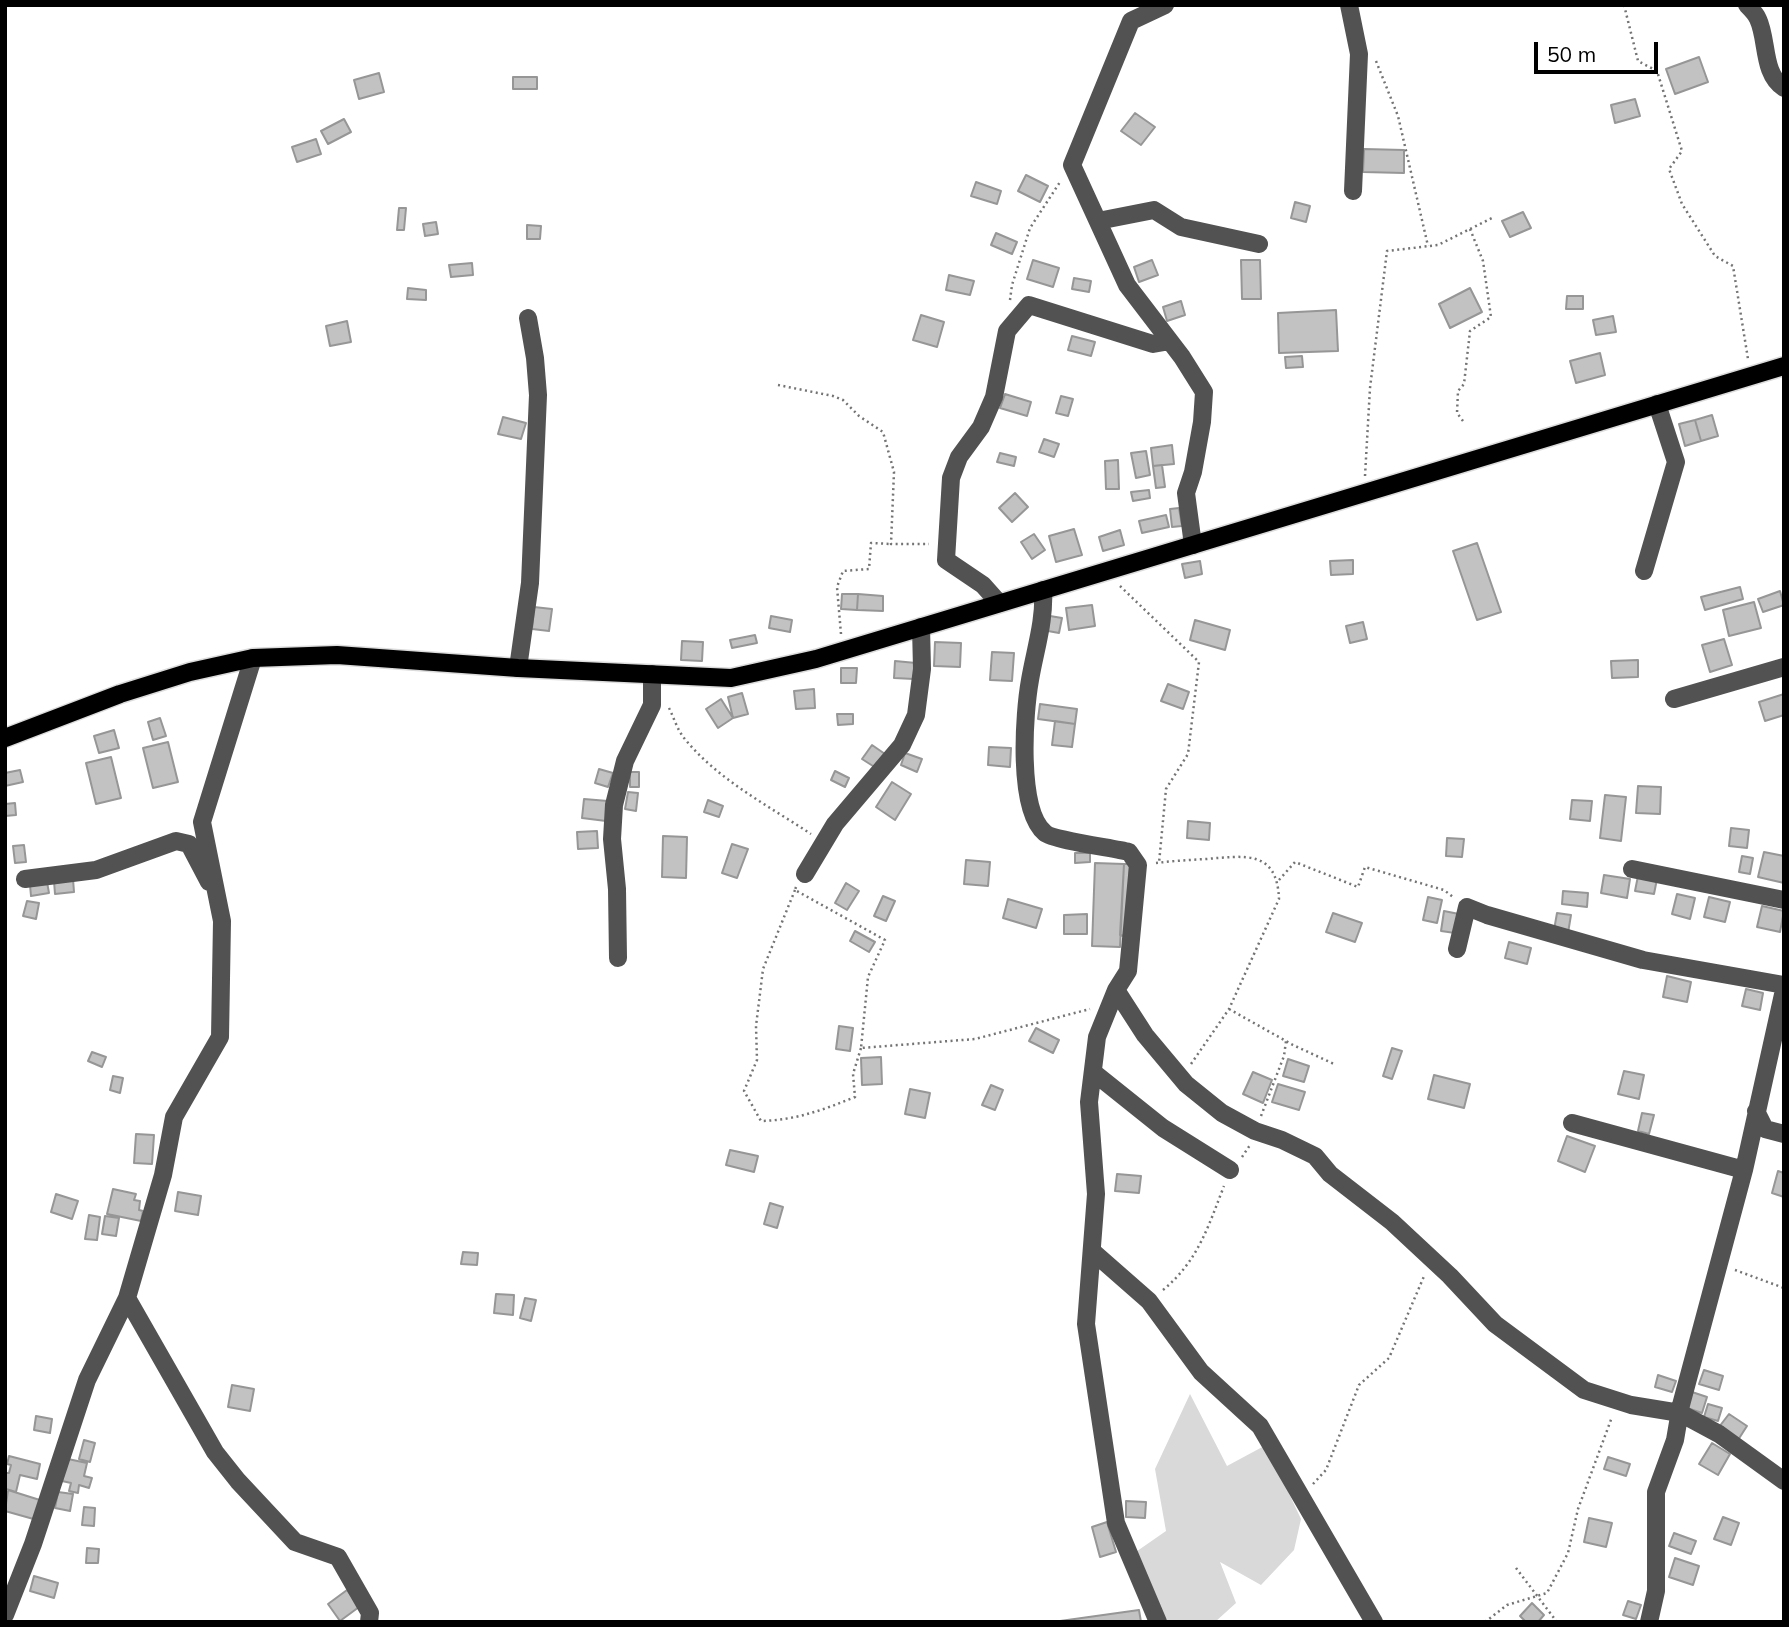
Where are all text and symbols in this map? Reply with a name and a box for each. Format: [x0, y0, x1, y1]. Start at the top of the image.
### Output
scale bar [1537, 28, 1661, 72]
text: 50 m [1547, 41, 1596, 67]

